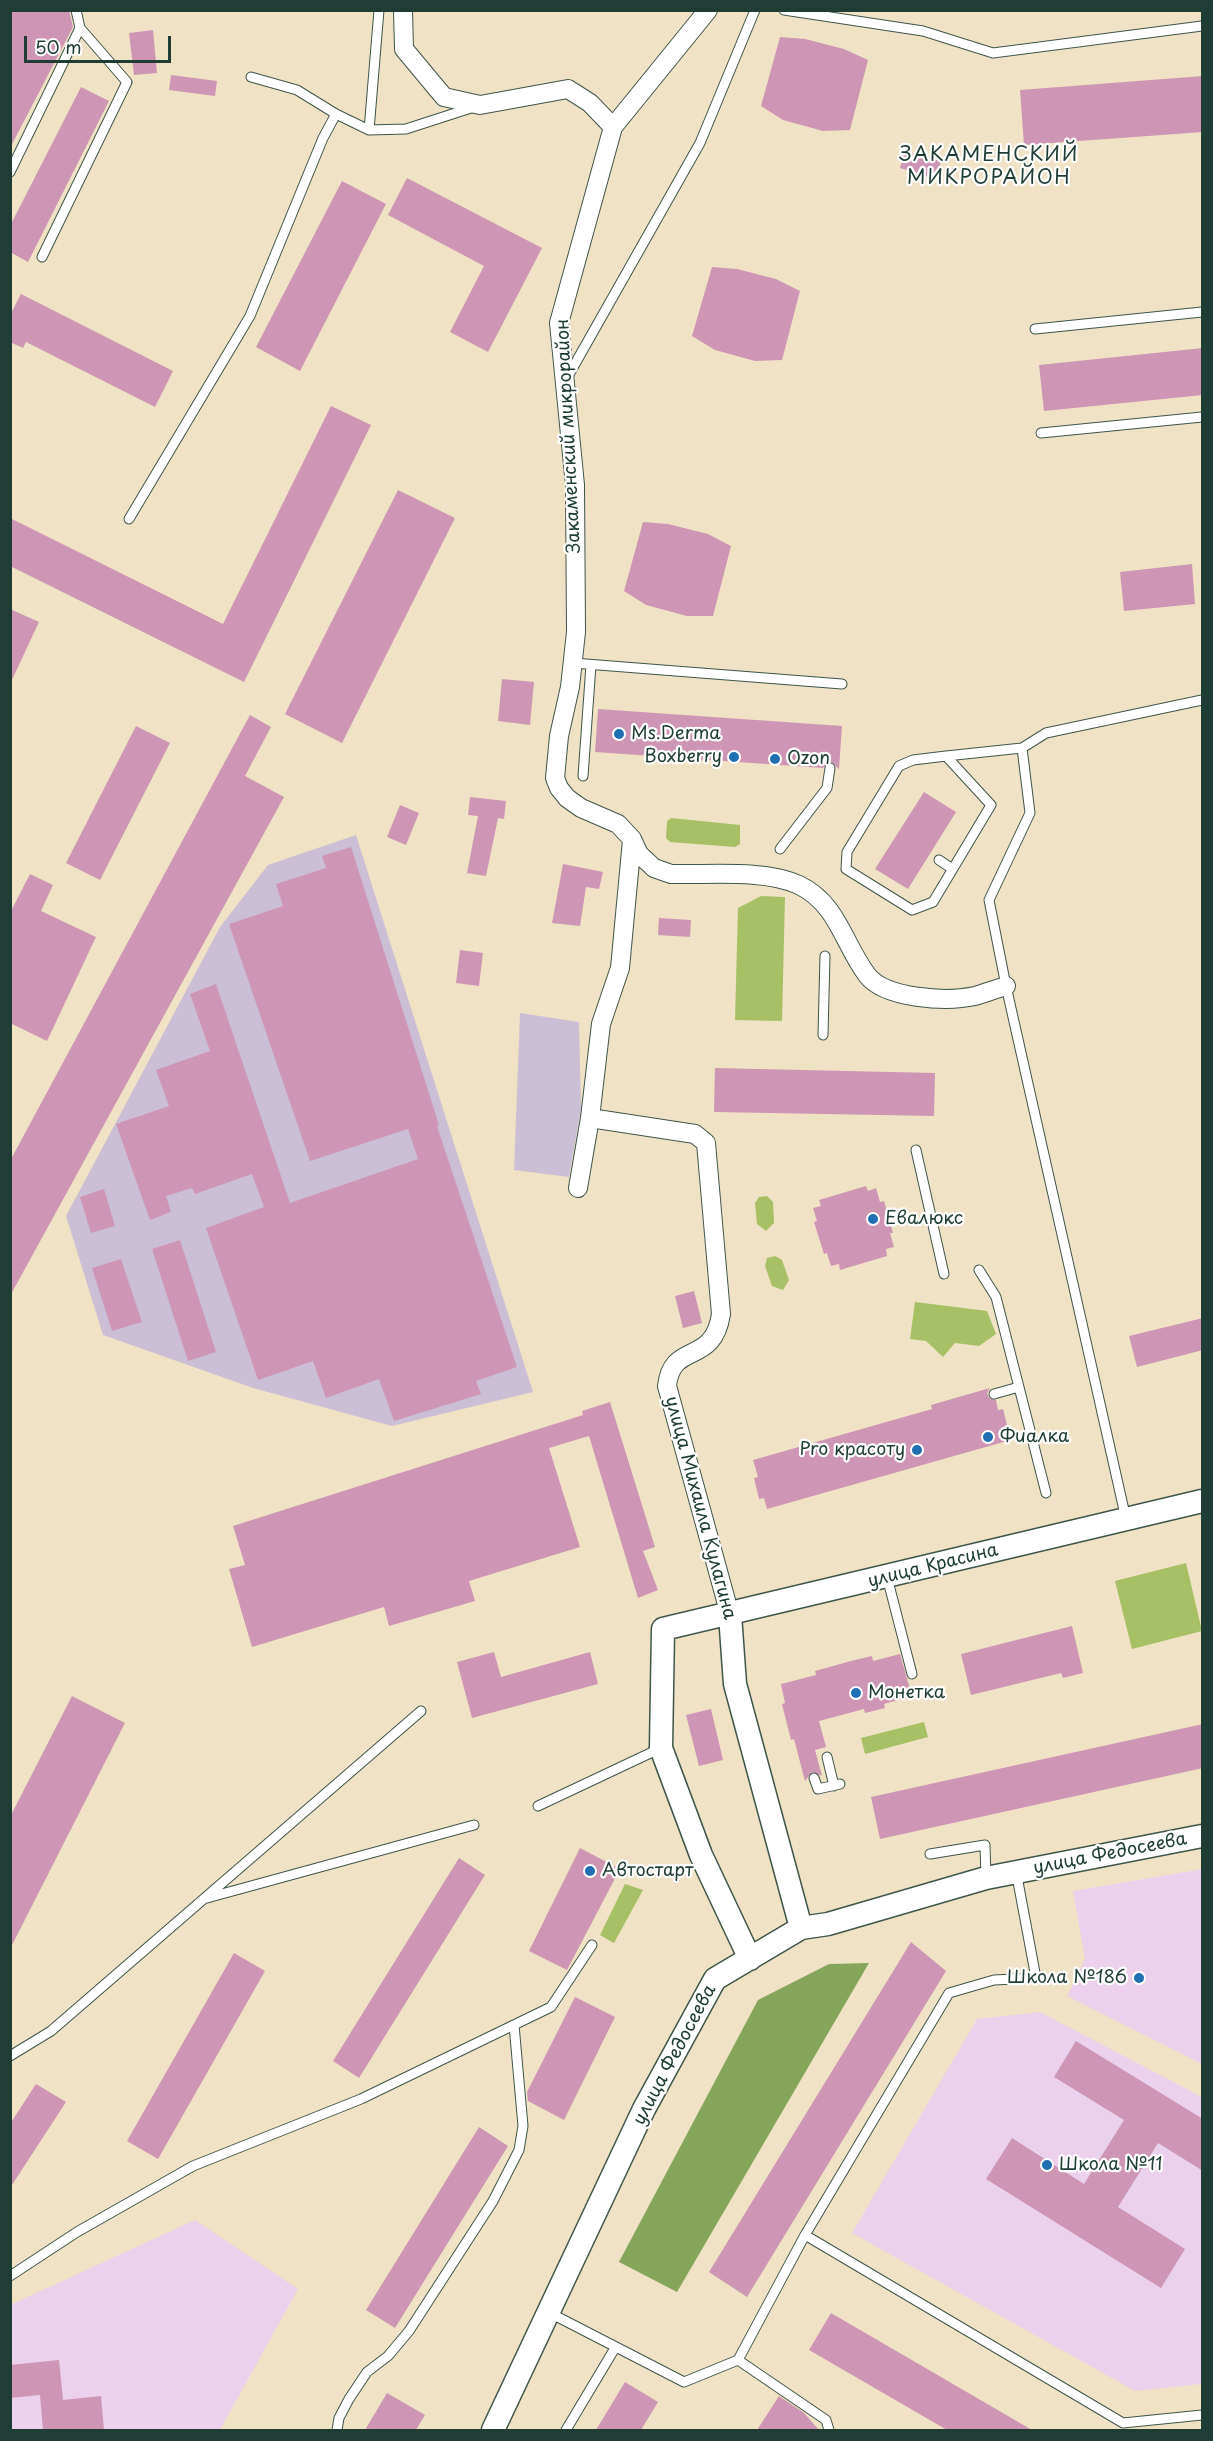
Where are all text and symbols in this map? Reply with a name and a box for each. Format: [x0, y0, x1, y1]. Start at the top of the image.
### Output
scale bar [27, 24, 174, 62]
text: 50 m [35, 33, 82, 60]
district label: ЗАКАМЕНСКИЙ МИКРОРАЙОН [900, 143, 1078, 190]
street label: Закаменский микрорайон [552, 318, 586, 554]
place label: Ms.Derma [631, 723, 721, 745]
marker: Ms.Derma [612, 727, 626, 741]
place label: Boxberry [644, 746, 722, 768]
place label: Ozon [787, 748, 830, 770]
marker: Boxberry [727, 750, 741, 764]
marker: Ozon [768, 752, 782, 766]
place label: Евалюкс [885, 1208, 963, 1230]
marker: Евалюкс [866, 1212, 880, 1226]
street label: улица Михаила Кулагина [660, 1394, 740, 1622]
place label: Фиалка [1000, 1426, 1069, 1448]
marker: Фиалка [981, 1430, 995, 1444]
place label: Pro красоту [800, 1439, 905, 1461]
marker: Pro красоту [910, 1443, 924, 1457]
street label: улица Красина [866, 1539, 1000, 1593]
place label: Монетка [868, 1682, 945, 1704]
marker: Монетка [849, 1686, 863, 1700]
street label: улица Федосеева [1031, 1829, 1189, 1879]
place label: Автостарт [602, 1860, 694, 1882]
marker: Автостарт [583, 1864, 597, 1878]
place label: Школа №186 [1007, 1967, 1127, 1989]
marker: Школа №186 [1132, 1971, 1146, 1985]
street label: улица Федосеева [629, 1981, 721, 2129]
place label: Школа №11 [1059, 2154, 1163, 2176]
marker: Школа №11 [1040, 2158, 1054, 2172]

